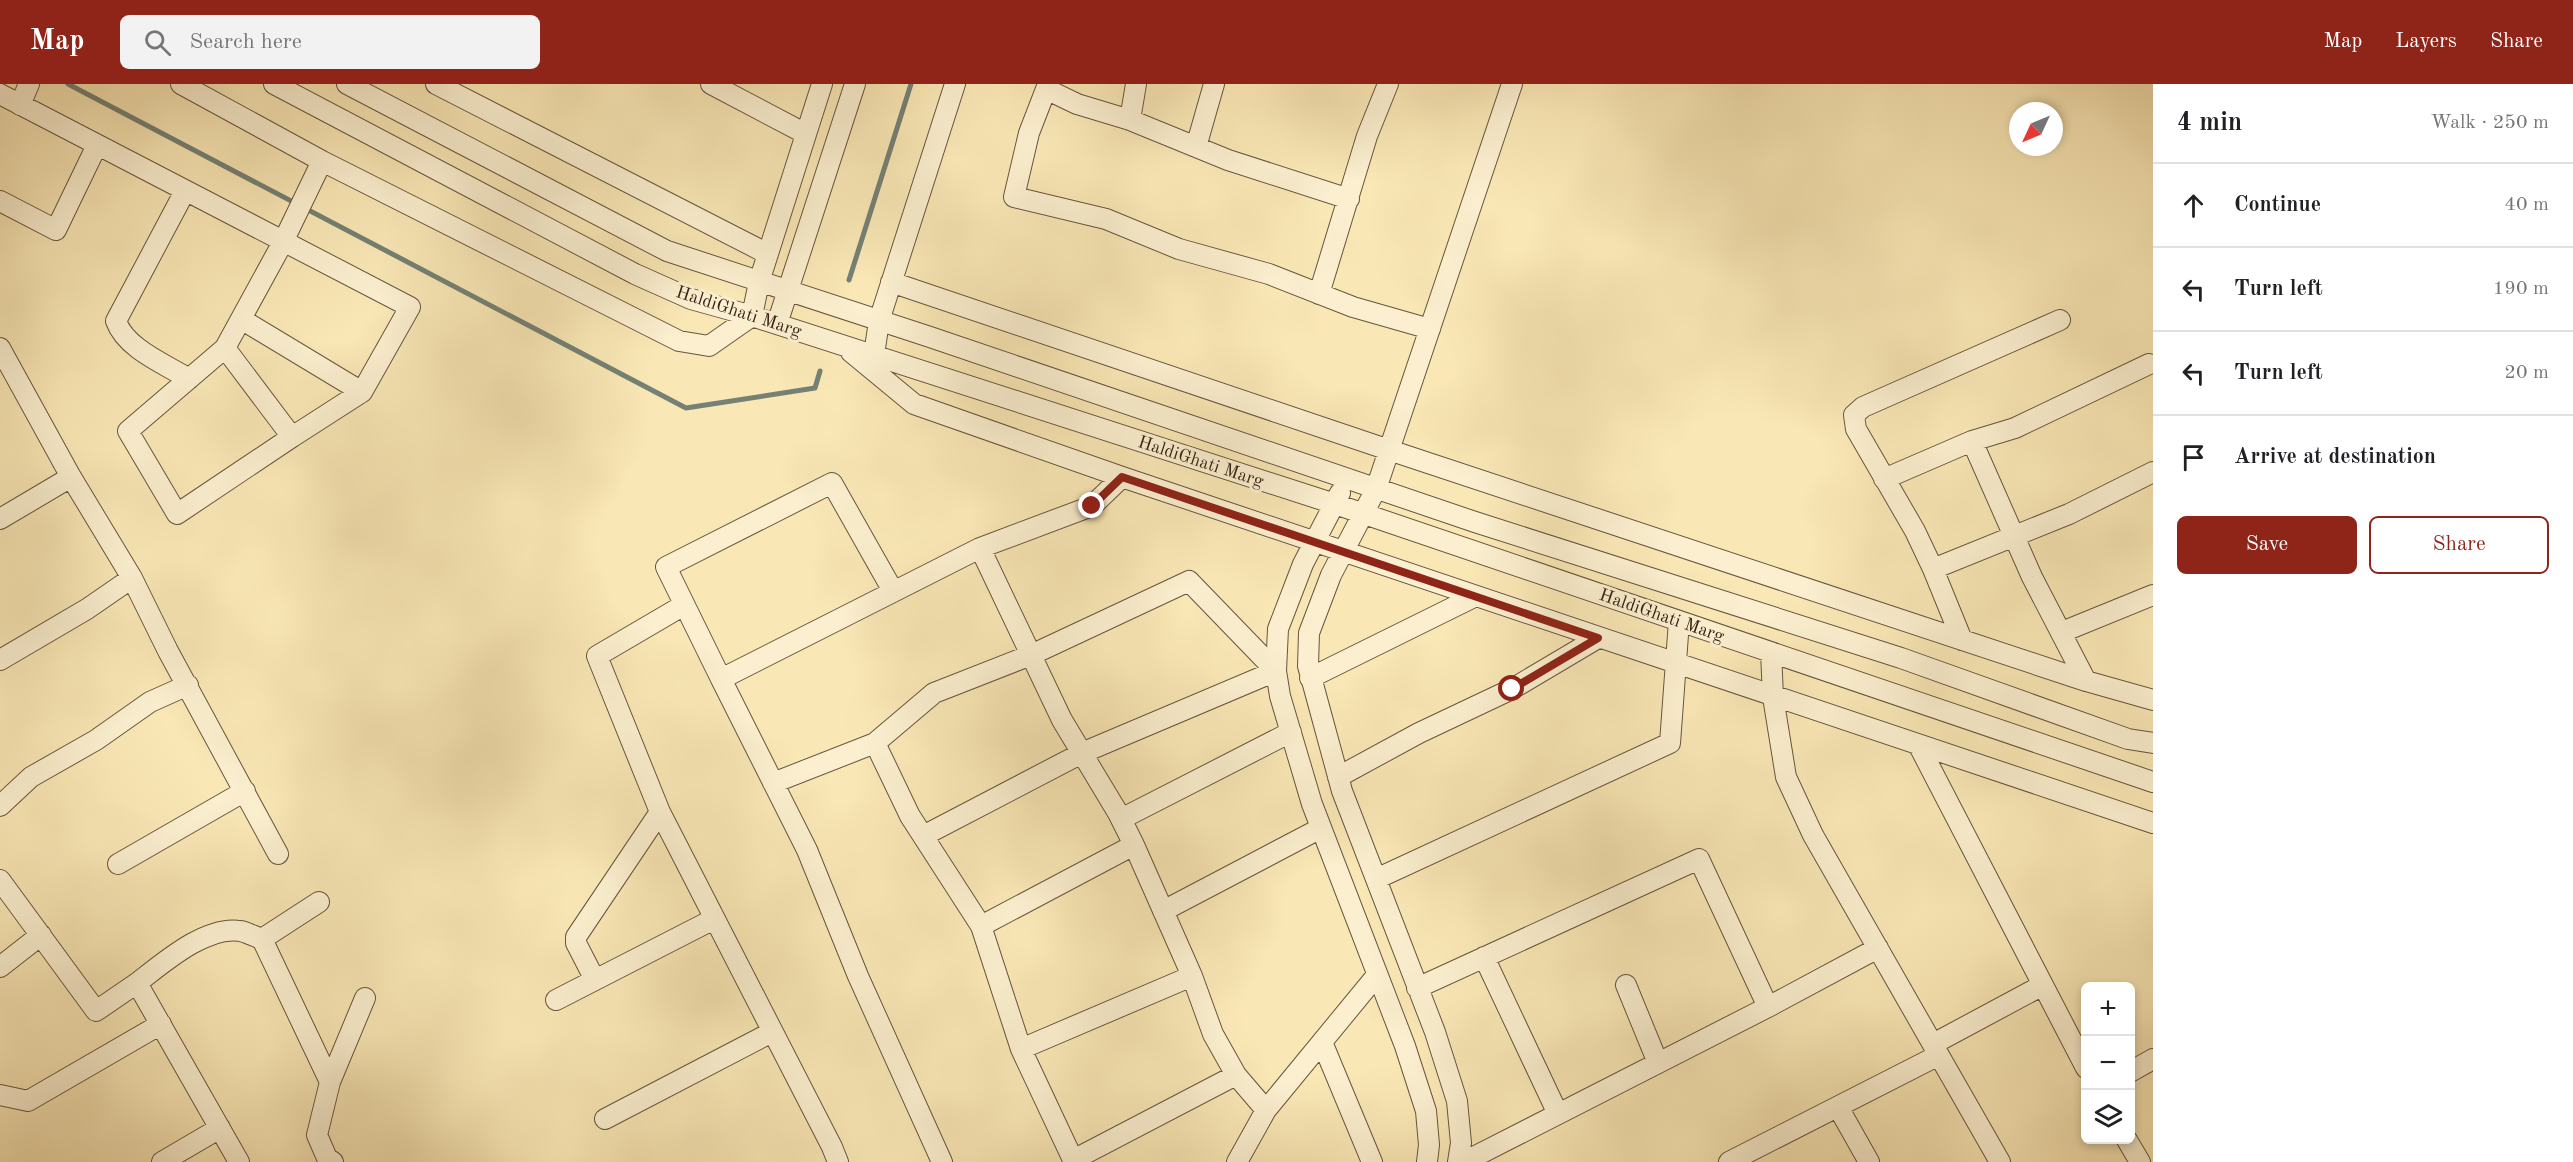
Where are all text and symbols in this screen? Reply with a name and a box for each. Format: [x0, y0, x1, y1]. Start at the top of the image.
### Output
search box [120, 15, 540, 69]
icon: search [141, 26, 174, 59]
text: Map [30, 28, 84, 56]
text: Search here [189, 31, 302, 53]
text: Map [2323, 31, 2362, 52]
text: Layers [2395, 31, 2457, 52]
text: Share [2490, 31, 2543, 52]
north arrow [2009, 102, 2063, 156]
text: 4 min [2177, 110, 2242, 136]
text: Walk · 250 m [2430, 113, 2549, 133]
icon: ahead [2177, 189, 2210, 222]
text: Continue [2234, 194, 2321, 216]
text: 40 m [2504, 195, 2549, 215]
icon: left [2177, 273, 2210, 306]
text: Turn left [2234, 278, 2323, 300]
text: 190 m [2493, 279, 2549, 299]
street label: HaldiGhati Marg [674, 283, 804, 341]
icon: left [2177, 357, 2210, 390]
text: Turn left [2234, 362, 2323, 384]
text: 20 m [2504, 363, 2549, 383]
street label: HaldiGhati Marg [1136, 433, 1266, 491]
icon: arrive [2177, 441, 2210, 474]
text: Arrive at destination [2234, 446, 2436, 468]
route end [1078, 492, 1104, 518]
button: Save [2177, 516, 2357, 574]
button: Share [2369, 516, 2549, 574]
street label: HaldiGhati Marg [1597, 586, 1727, 646]
route start [1498, 675, 1524, 701]
map controls [2081, 982, 2135, 1144]
button: + [2081, 982, 2135, 1036]
button: − [2081, 1036, 2135, 1090]
button: layers [2081, 1090, 2135, 1144]

